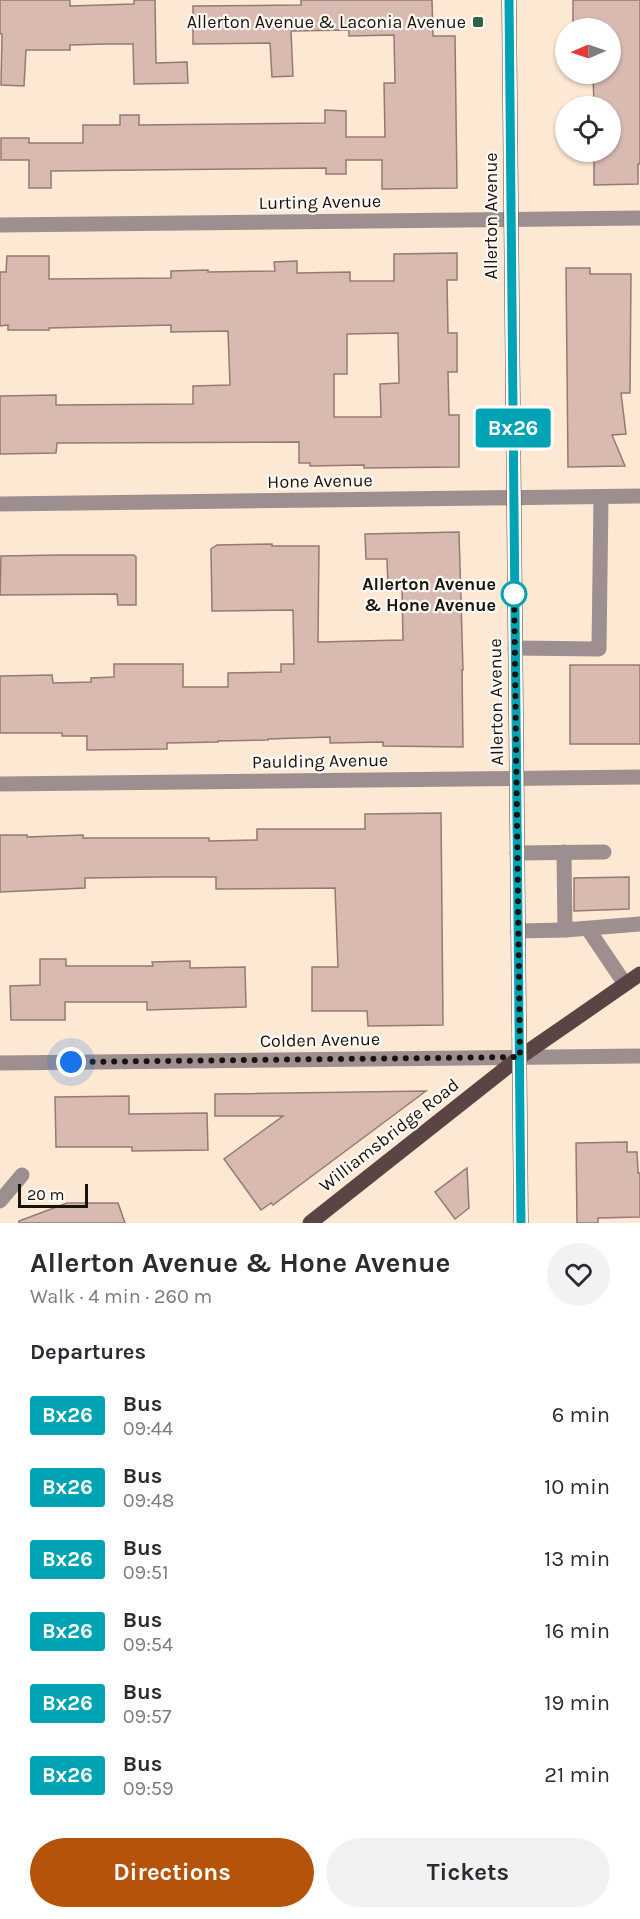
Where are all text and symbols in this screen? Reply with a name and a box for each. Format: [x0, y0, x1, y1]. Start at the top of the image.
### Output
place label: Allerton Avenue & Laconia Avenue [187, 11, 466, 33]
marker: Allerton Avenue & Laconia Avenue [471, 15, 485, 29]
north arrow [555, 18, 621, 84]
map controls [555, 18, 621, 162]
button: locate [555, 96, 621, 162]
street label: Allerton Avenue [480, 152, 502, 280]
street label: Lurting Avenue [259, 190, 381, 214]
line badge: Bx26 [471, 408, 555, 448]
text: Bx26 [488, 416, 538, 440]
street label: Hone Avenue [267, 469, 373, 493]
place label: Allerton Avenue & Hone Avenue [362, 573, 496, 616]
marker: Allerton Avenue & Hone Avenue [501, 581, 527, 607]
street label: Allerton Avenue [484, 638, 508, 766]
street label: Paulding Avenue [252, 749, 388, 773]
street label: Colden Avenue [260, 1028, 380, 1052]
your location [56, 1047, 86, 1077]
street label: Williamsbridge Road [315, 1074, 463, 1196]
scale bar [18, 1181, 88, 1208]
text: 20 m [27, 1185, 65, 1204]
button: heart [547, 1243, 610, 1306]
text: Allerton Avenue & Hone Avenue [30, 1246, 450, 1279]
text: Walk · 4 min · 260 m [30, 1285, 212, 1308]
text: Departures [30, 1339, 146, 1365]
text: Bus [123, 1391, 162, 1417]
text: 6 min [552, 1402, 610, 1428]
text: Bx26 [42, 1403, 93, 1427]
text: 09:44 [123, 1417, 173, 1440]
text: Bus [123, 1463, 162, 1489]
text: 10 min [544, 1474, 610, 1500]
text: Bx26 [42, 1475, 93, 1499]
text: 09:48 [123, 1489, 174, 1512]
text: Bus [123, 1535, 162, 1561]
text: 13 min [544, 1546, 610, 1572]
text: Bx26 [42, 1547, 93, 1571]
text: 09:51 [123, 1561, 169, 1584]
text: Bus [123, 1607, 162, 1633]
text: 16 min [544, 1618, 610, 1644]
text: Bx26 [42, 1619, 93, 1643]
text: 09:54 [123, 1633, 173, 1656]
text: Bus [123, 1679, 162, 1705]
text: 19 min [544, 1690, 610, 1716]
text: Bx26 [42, 1691, 93, 1715]
text: 09:57 [123, 1705, 171, 1728]
text: Bus [123, 1751, 162, 1777]
text: 21 min [544, 1762, 610, 1788]
text: Bx26 [42, 1763, 93, 1787]
text: 09:59 [123, 1777, 174, 1800]
button: Directions [30, 1838, 314, 1907]
button: Tickets [326, 1838, 610, 1907]

